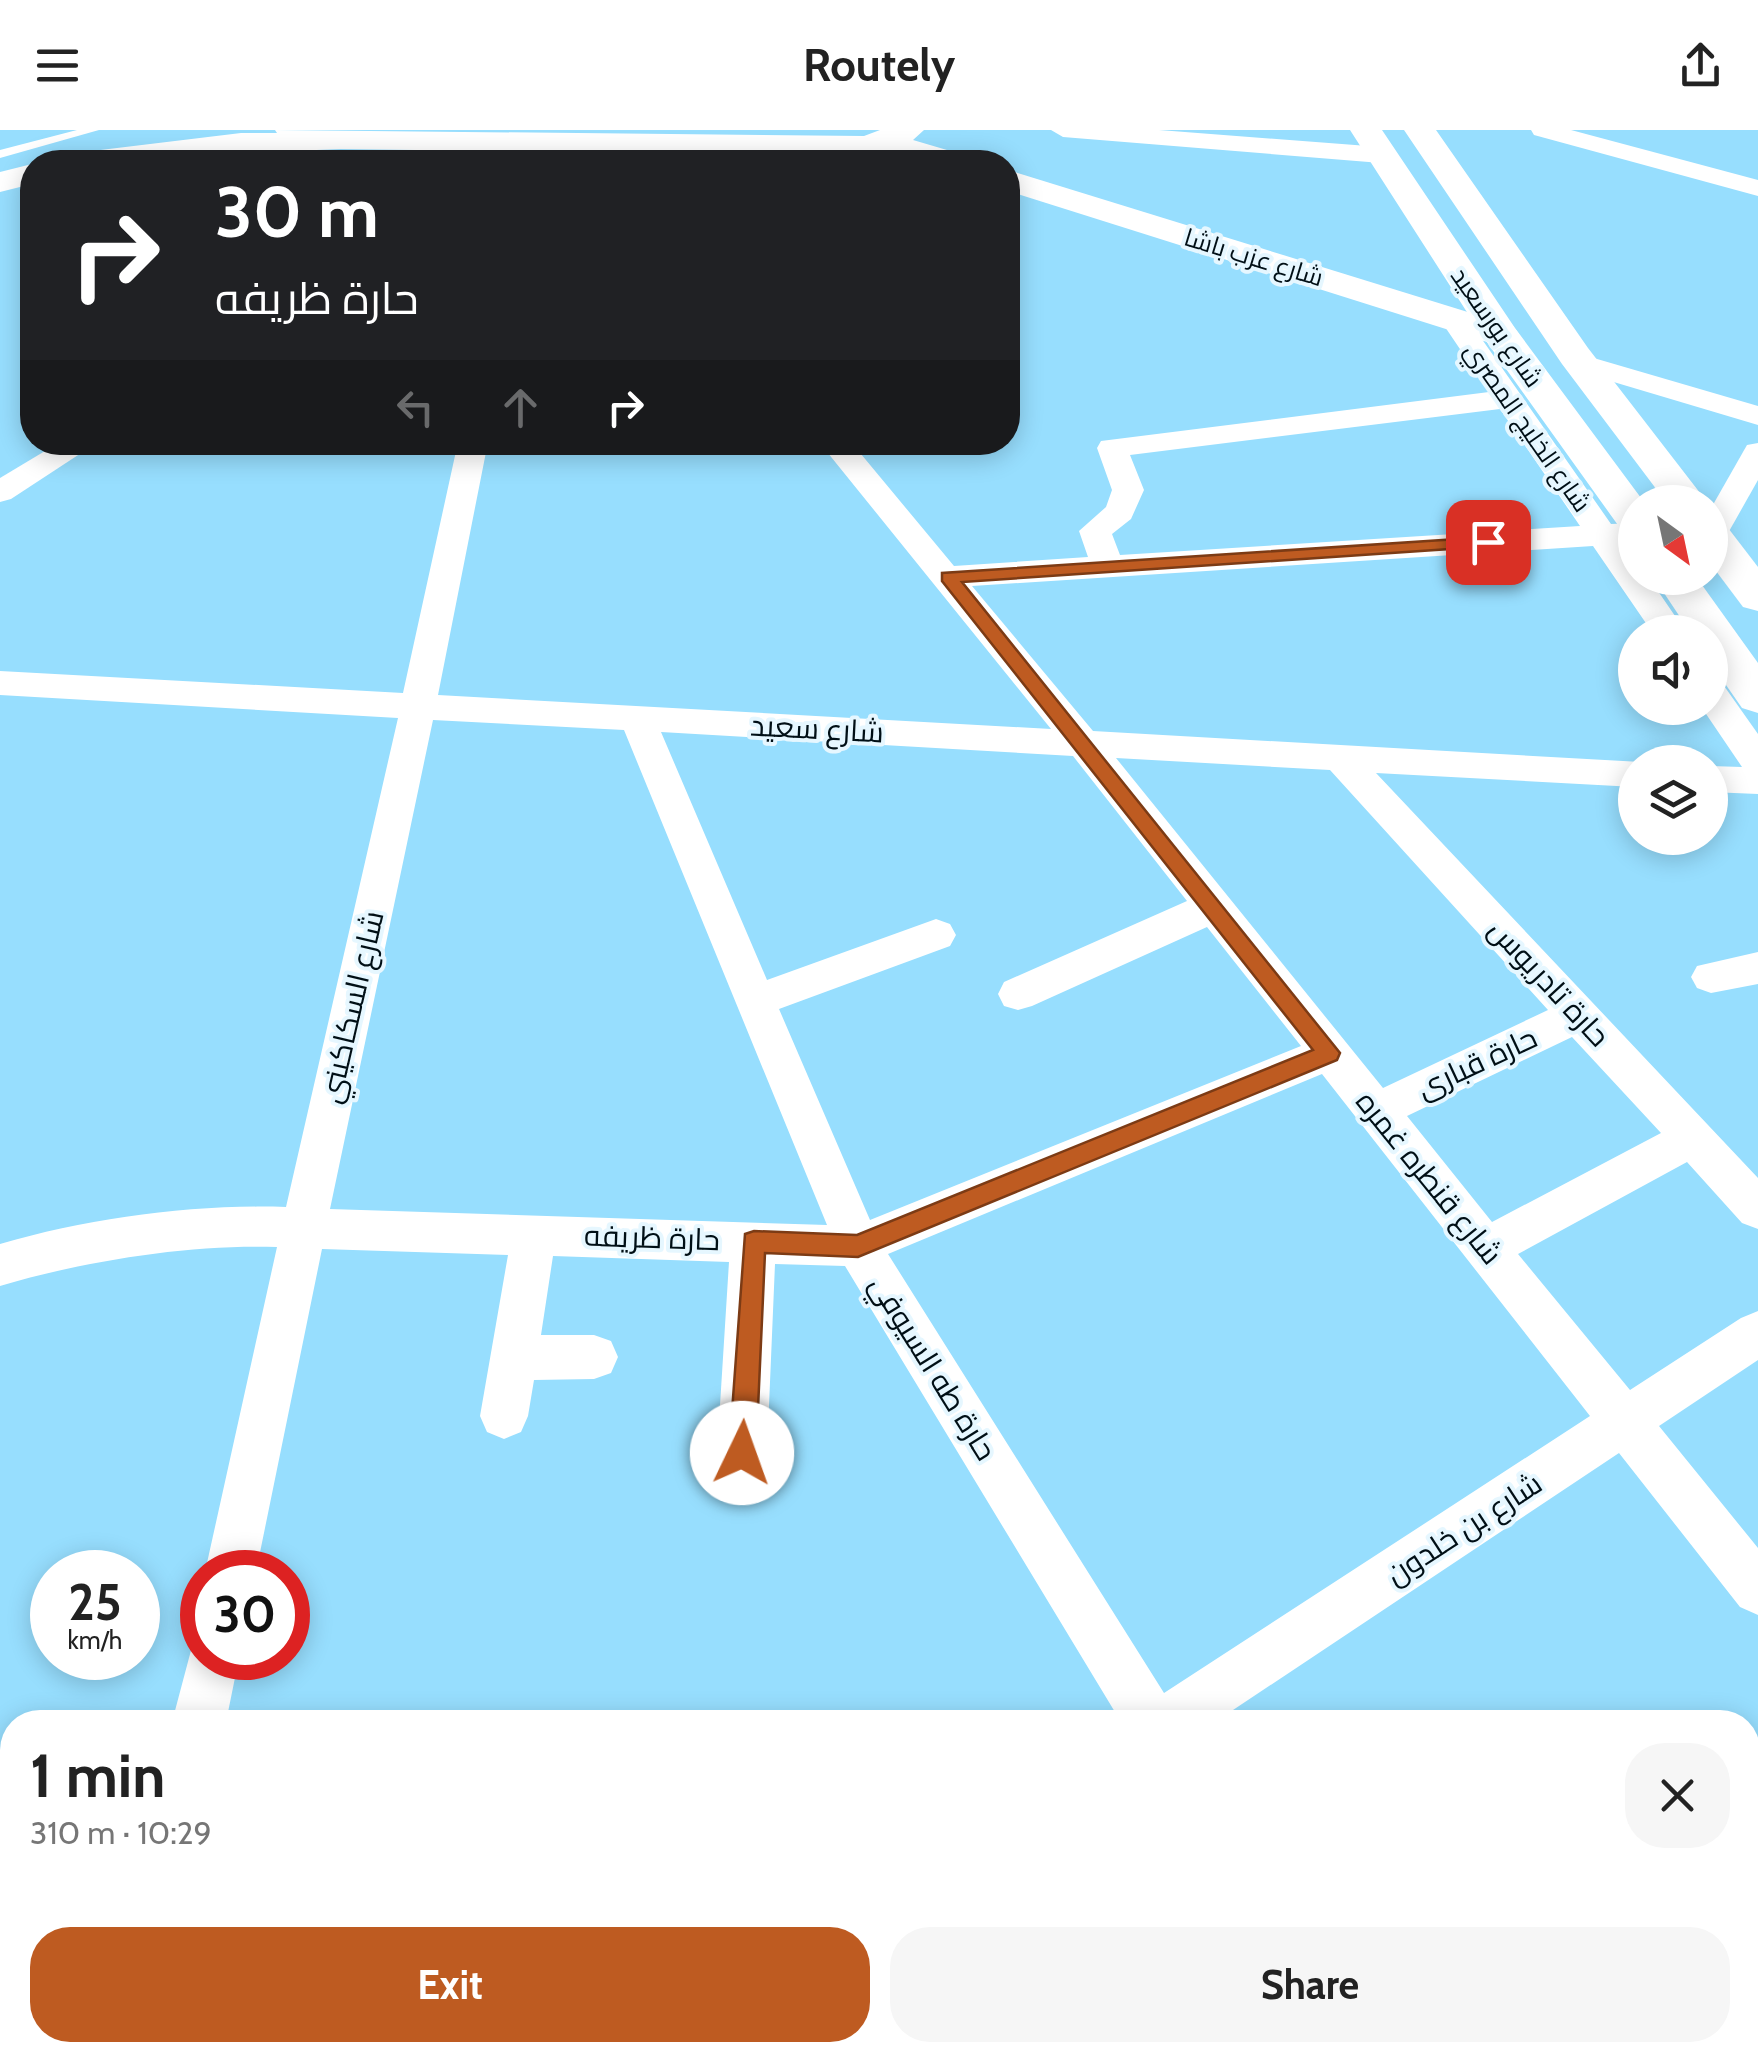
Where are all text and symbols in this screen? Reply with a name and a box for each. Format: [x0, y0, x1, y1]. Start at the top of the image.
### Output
icon: menu [30, 38, 85, 93]
text: Routely [803, 38, 955, 92]
icon: share [1673, 38, 1728, 93]
text: 30 m [215, 169, 379, 255]
icon: right [50, 190, 180, 320]
street label: شارع عزب باشا [1180, 222, 1327, 294]
street label: شارع بورسعيد [1443, 261, 1549, 394]
text: حارة ظريفه [215, 271, 419, 325]
street label: شارع الخليج المصري [1454, 337, 1598, 520]
icon: left [388, 380, 443, 435]
icon: ahead [493, 380, 548, 435]
icon: right [598, 380, 653, 435]
north arrow [1618, 485, 1728, 595]
map controls [1618, 485, 1728, 855]
pin [1446, 500, 1531, 585]
icon: arrive [1461, 515, 1516, 570]
button: sound [1618, 615, 1728, 725]
street label: شارع سعيد [749, 707, 885, 752]
button: layers [1618, 745, 1728, 855]
street label: شارع السكاكيني [311, 907, 397, 1108]
street label: حارة تادريوس [1481, 911, 1618, 1054]
street label: حارة قبارى [1411, 1019, 1543, 1106]
street label: شارع قنطره غمره [1347, 1084, 1511, 1273]
street label: حارة ظريفه [583, 1217, 721, 1258]
street label: حارة طه السيوفي [858, 1268, 1005, 1470]
position arrow [690, 1401, 794, 1505]
street label: شارع بن خلدون [1379, 1464, 1550, 1594]
speed limit sign: 30 [180, 1550, 310, 1680]
text: 25 [68, 1572, 122, 1633]
text: km/h [68, 1625, 122, 1655]
text: 1 min [30, 1739, 165, 1812]
button: close [1625, 1743, 1730, 1848]
text: 310 m · 10:29 [30, 1813, 212, 1852]
button: Exit [30, 1927, 870, 2042]
button: Share [890, 1927, 1730, 2042]

